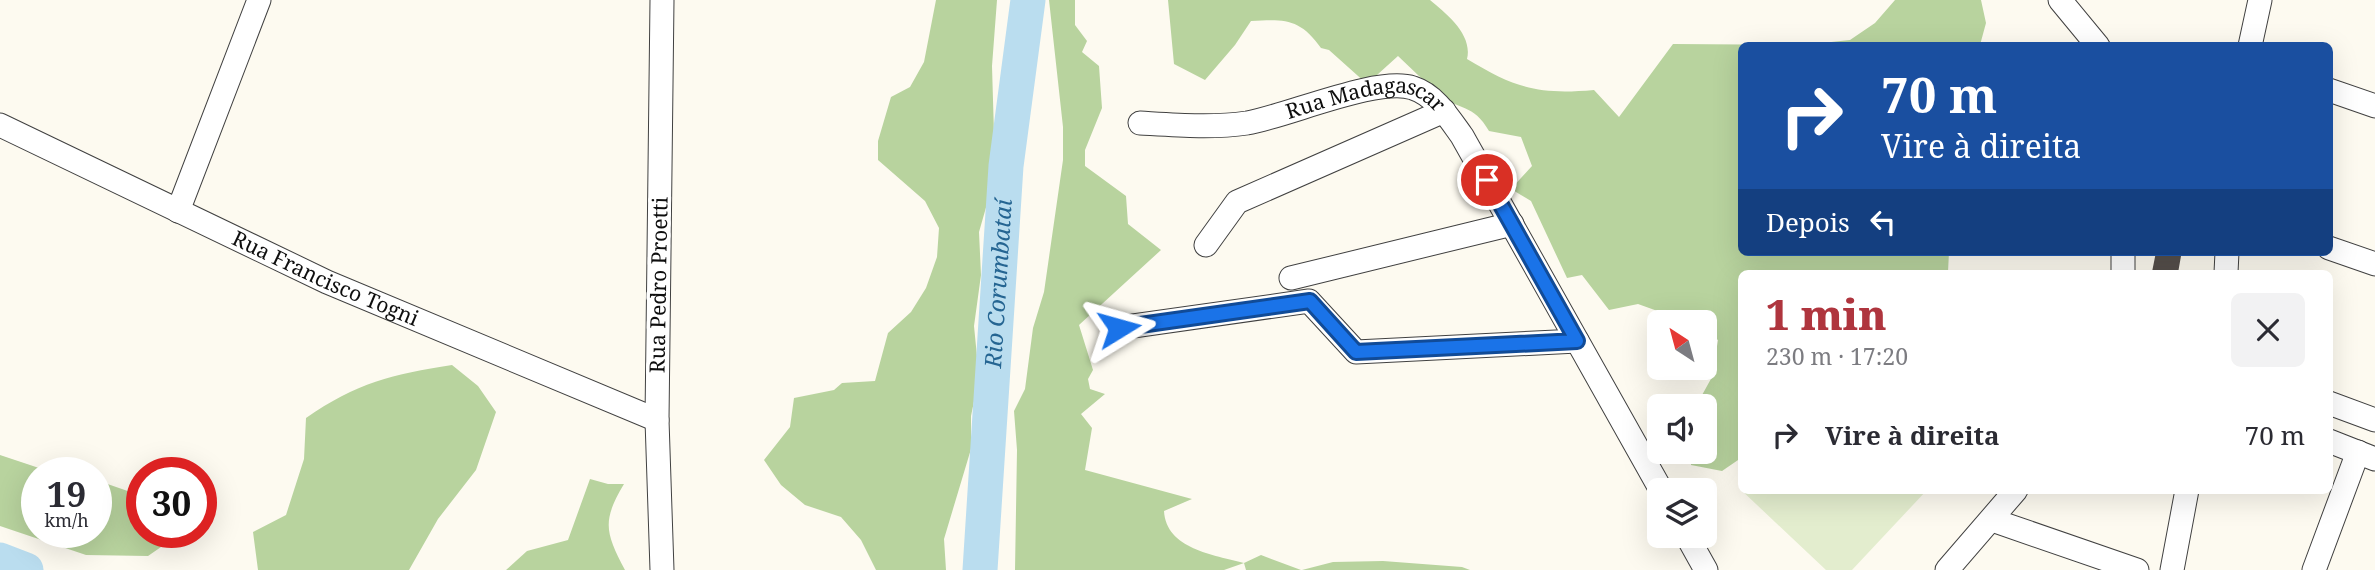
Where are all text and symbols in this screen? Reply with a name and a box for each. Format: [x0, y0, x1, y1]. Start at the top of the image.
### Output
text: 70 m [1881, 61, 1997, 127]
icon: right [1766, 70, 1857, 161]
text: Rua Madagascar [1282, 71, 1452, 125]
street label: Rua Madagascar [1279, 103, 1445, 129]
text: Vire à direita [1881, 124, 2081, 167]
pin [1457, 150, 1517, 210]
icon: arrive [1468, 161, 1506, 199]
street label: Rua Pedro Proetti [642, 196, 674, 373]
water label: Rio Corumbataí [976, 196, 1019, 370]
icon: left [1864, 203, 1902, 241]
text: Depois [1766, 204, 1850, 240]
street label: Rua Francisco Togni [228, 224, 424, 332]
text: 1 min [1766, 285, 1887, 342]
position arrow [1082, 291, 1156, 365]
button: close [2231, 293, 2305, 367]
north arrow [1647, 310, 1717, 380]
map controls [1647, 310, 1717, 548]
text: 230 m · 17:20 [1766, 340, 1908, 372]
button: sound [1647, 394, 1717, 464]
icon: right [1766, 416, 1804, 454]
text: Vire à direita [1825, 417, 2000, 453]
text: 70 m [2245, 417, 2305, 453]
speed limit sign: 30 [126, 457, 217, 548]
text: 19 [47, 470, 86, 517]
button: layers [1647, 478, 1717, 548]
text: km/h [44, 508, 89, 532]

